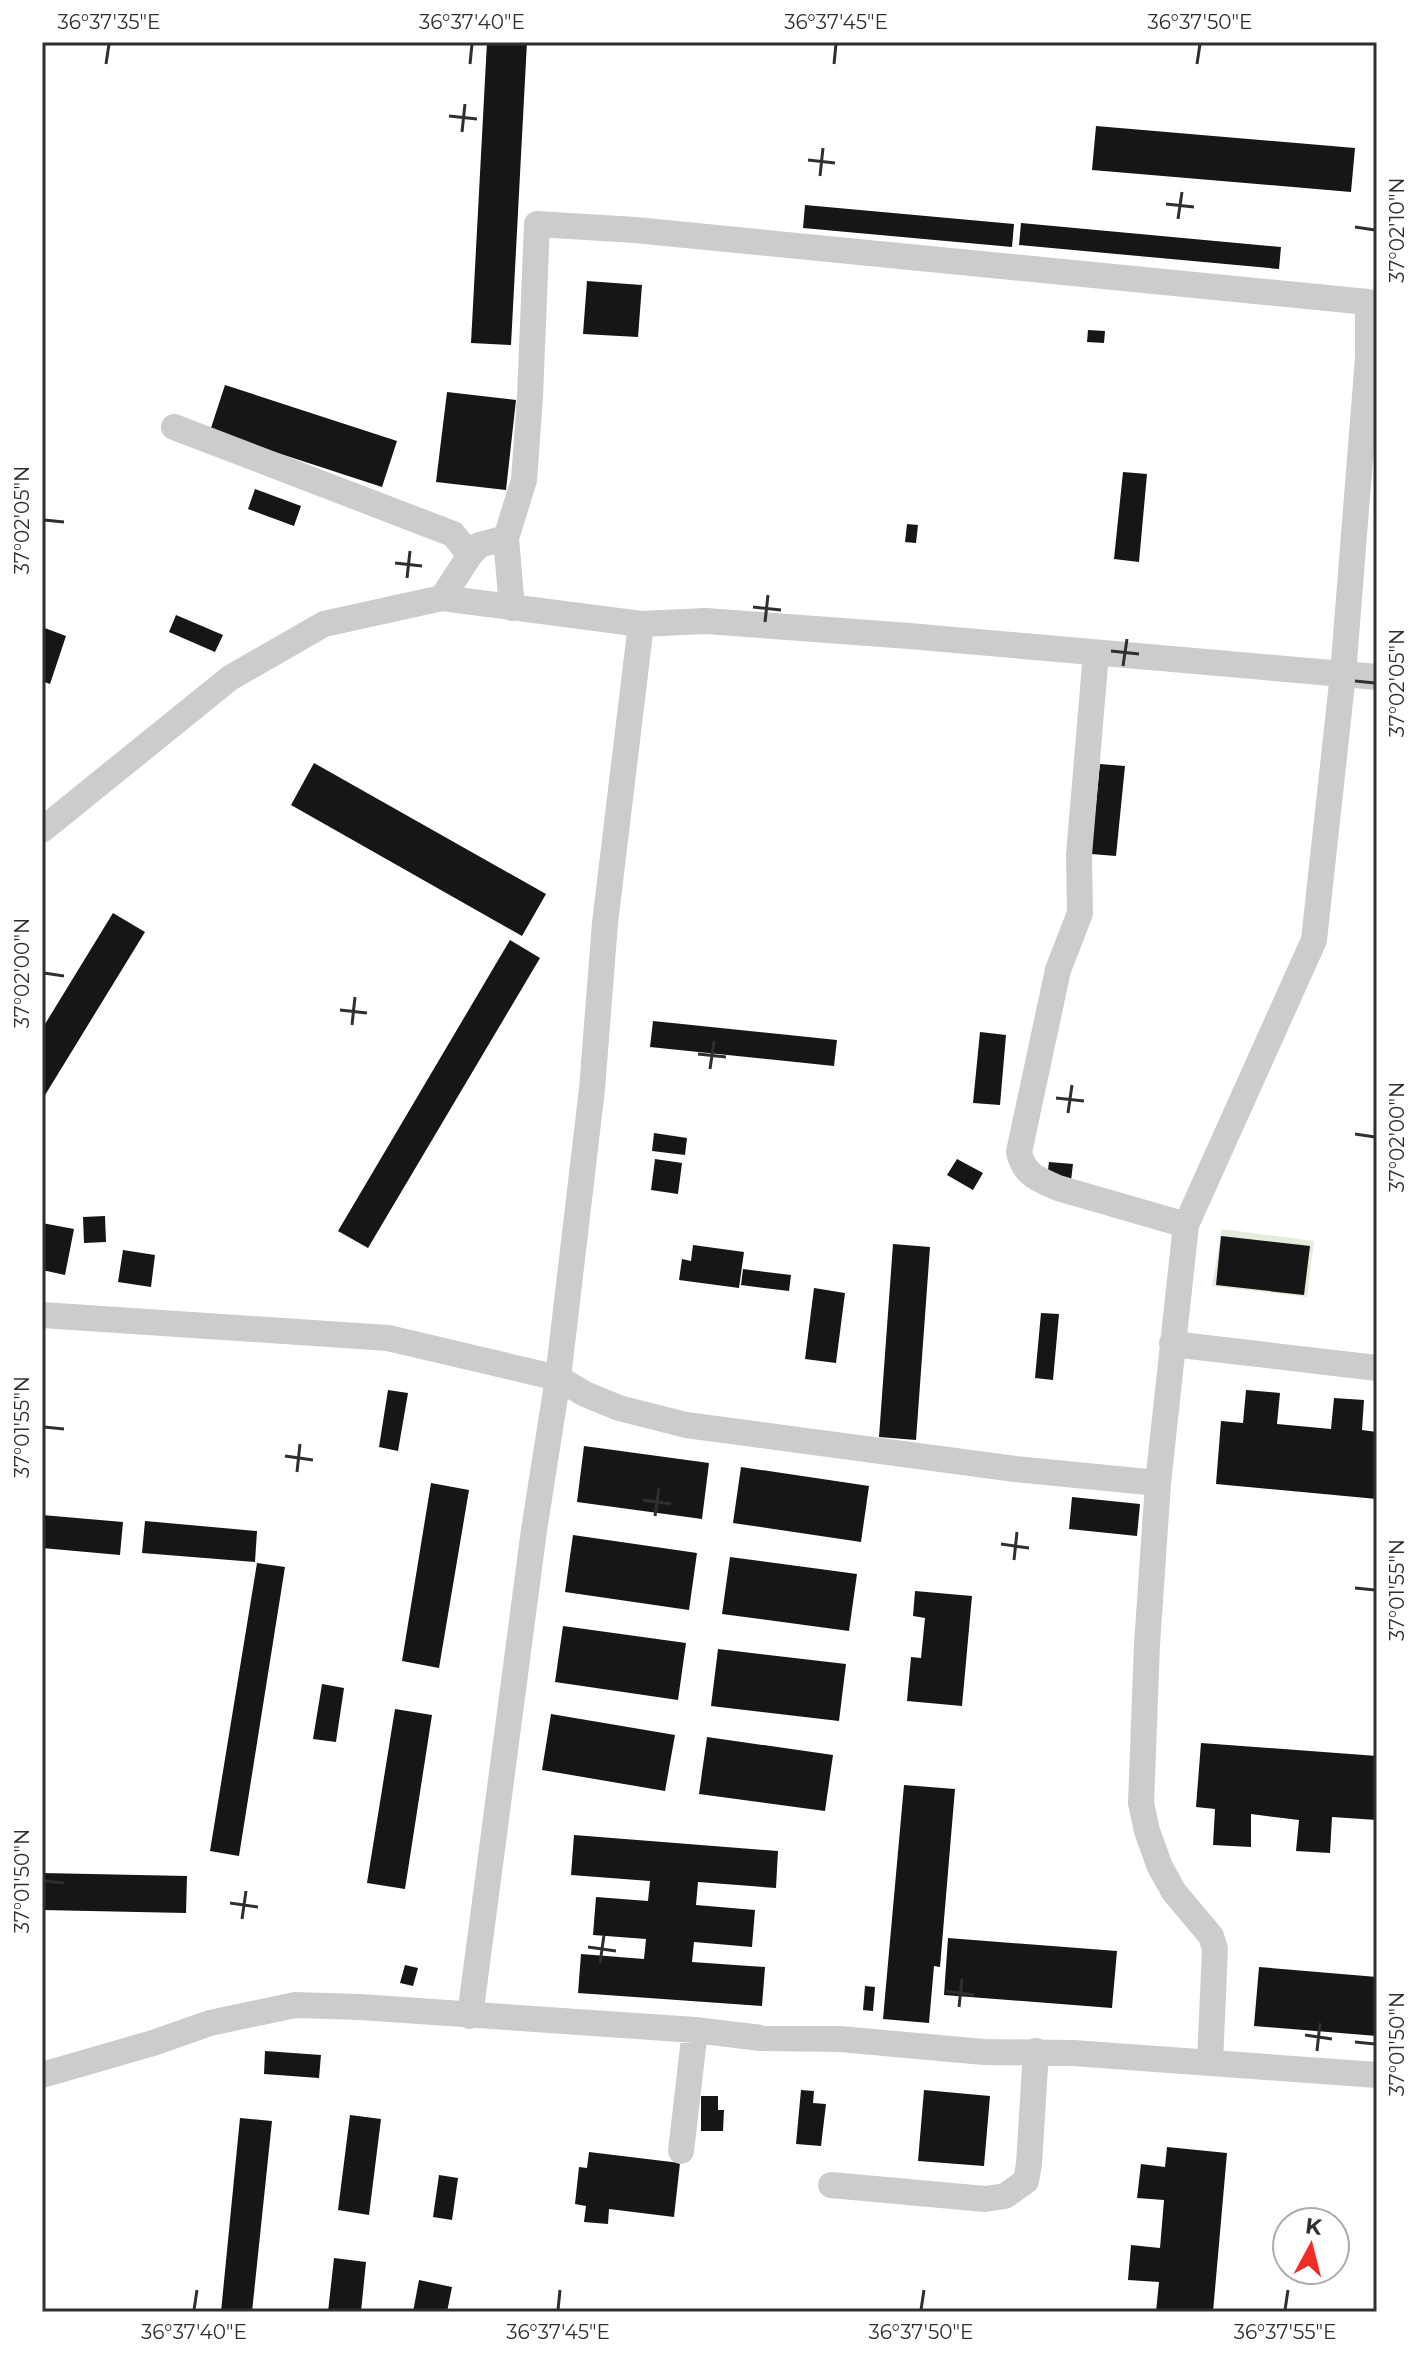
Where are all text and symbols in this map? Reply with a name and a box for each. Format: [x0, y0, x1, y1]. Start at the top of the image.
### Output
text: 36°37'35"E [58, 10, 160, 34]
text: 36°37'40"E [419, 10, 525, 34]
text: 36°37'45"E [784, 10, 888, 34]
text: 36°37'50"E [1148, 10, 1252, 34]
text: 37°02'10"N [1385, 177, 1409, 283]
text: 37°02'05"N [10, 466, 34, 574]
text: 37°02'05"N [1385, 629, 1409, 737]
text: 37°02'00"N [10, 918, 34, 1028]
text: 37°02'00"N [1385, 1082, 1409, 1192]
text: 37°01'55"N [10, 1376, 34, 1478]
text: 37°01'55"N [1385, 1539, 1409, 1641]
text: 37°01'50"N [10, 1829, 34, 1933]
text: 37°01'50"N [1385, 1992, 1409, 2096]
north arrow [1271, 2206, 1351, 2286]
text: K [1304, 2212, 1324, 2241]
text: 36°37'40"E [141, 2320, 247, 2344]
text: 36°37'45"E [506, 2320, 610, 2344]
text: 36°37'50"E [869, 2320, 973, 2344]
text: 36°37'55"E [1234, 2320, 1336, 2344]

